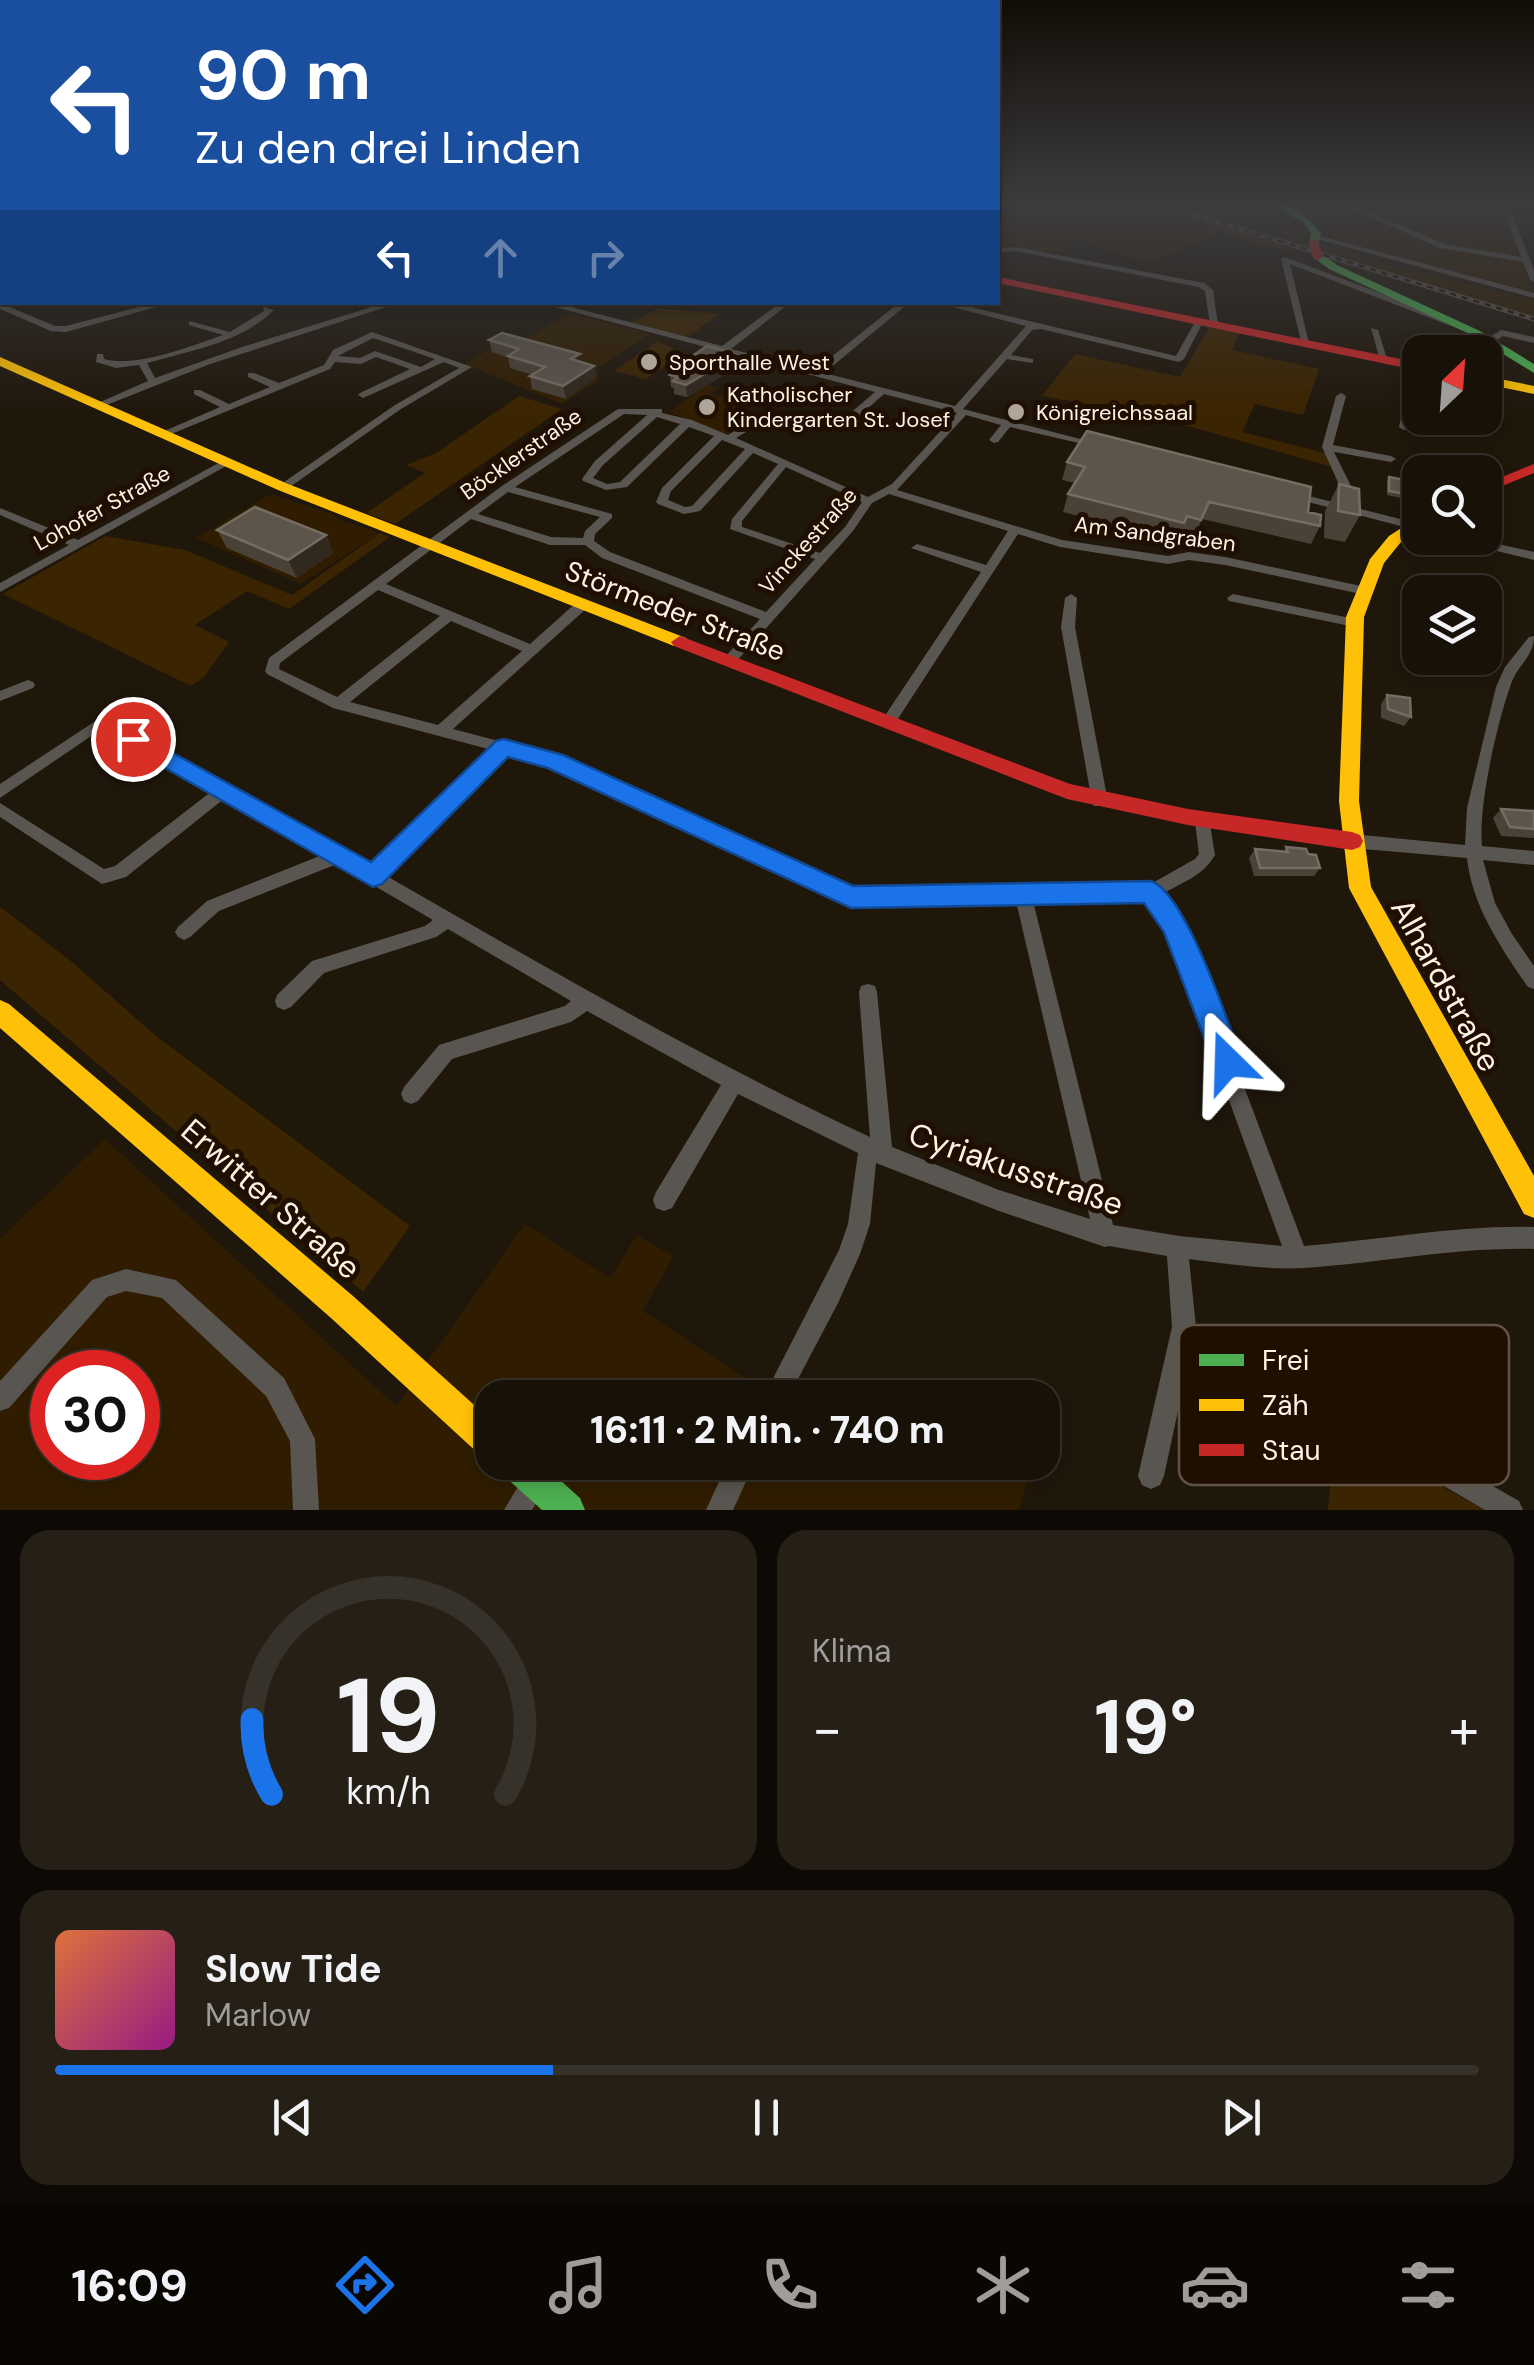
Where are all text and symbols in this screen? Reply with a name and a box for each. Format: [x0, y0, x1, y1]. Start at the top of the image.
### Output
text: 90 m [195, 30, 371, 121]
icon: left [30, 40, 160, 170]
text: Zu den drei Linden [195, 118, 581, 177]
icon: left [368, 230, 423, 285]
icon: ahead [473, 230, 528, 285]
icon: right [578, 230, 633, 285]
north arrow [1402, 335, 1502, 435]
map controls [1402, 335, 1502, 675]
place label: Sporthalle West [669, 348, 830, 377]
marker: Sporthalle West [638, 351, 660, 373]
place label: Katholischer Kindergarten St. Josef [727, 380, 950, 434]
marker: Katholischer Kindergarten St. Josef [696, 396, 718, 418]
place label: Königreichssaal [1036, 398, 1193, 427]
marker: Königreichssaal [1005, 401, 1027, 423]
street label: Böcklerstraße [455, 402, 587, 506]
button: search [1402, 455, 1502, 555]
street label: Lohofer Straße [29, 459, 175, 557]
street label: Vinckestraße [752, 481, 864, 601]
street label: Am Sandgraben [1073, 510, 1237, 558]
street label: Störmeder Straße [560, 552, 790, 670]
button: layers [1402, 575, 1502, 675]
pin [91, 697, 176, 782]
icon: arrive [106, 712, 161, 767]
street label: Alhardstraße [1381, 891, 1511, 1079]
position arrow [1176, 1010, 1280, 1114]
street label: Erwitter Straße [173, 1110, 369, 1288]
street label: Cyriakusstraße [903, 1113, 1129, 1225]
legend [1179, 1325, 1509, 1485]
text: Frei [1262, 1342, 1309, 1379]
speed limit sign: 30 [30, 1350, 160, 1480]
text: Zäh [1262, 1387, 1308, 1424]
text: 16:11 · 2 Min. · 740 m [590, 1405, 945, 1455]
text: Stau [1262, 1432, 1321, 1469]
text: Klima [812, 1630, 891, 1672]
text: 19 [337, 1649, 440, 1784]
text: 19° [1094, 1679, 1197, 1776]
text: − [812, 1693, 842, 1765]
text: + [1449, 1693, 1479, 1765]
text: km/h [346, 1769, 431, 1815]
text: Slow Tide [205, 1944, 382, 1994]
text: Marlow [205, 1994, 311, 2036]
icon: previous [265, 2090, 320, 2145]
icon: pause [739, 2090, 794, 2145]
icon: next [1214, 2090, 1269, 2145]
icon: directions [330, 2250, 400, 2320]
icon: music [543, 2250, 613, 2320]
icon: phone [755, 2250, 825, 2320]
icon: climate [968, 2250, 1038, 2320]
icon: car [1180, 2250, 1250, 2320]
icon: filters [1393, 2250, 1463, 2320]
text: 16:09 [71, 2256, 188, 2315]

